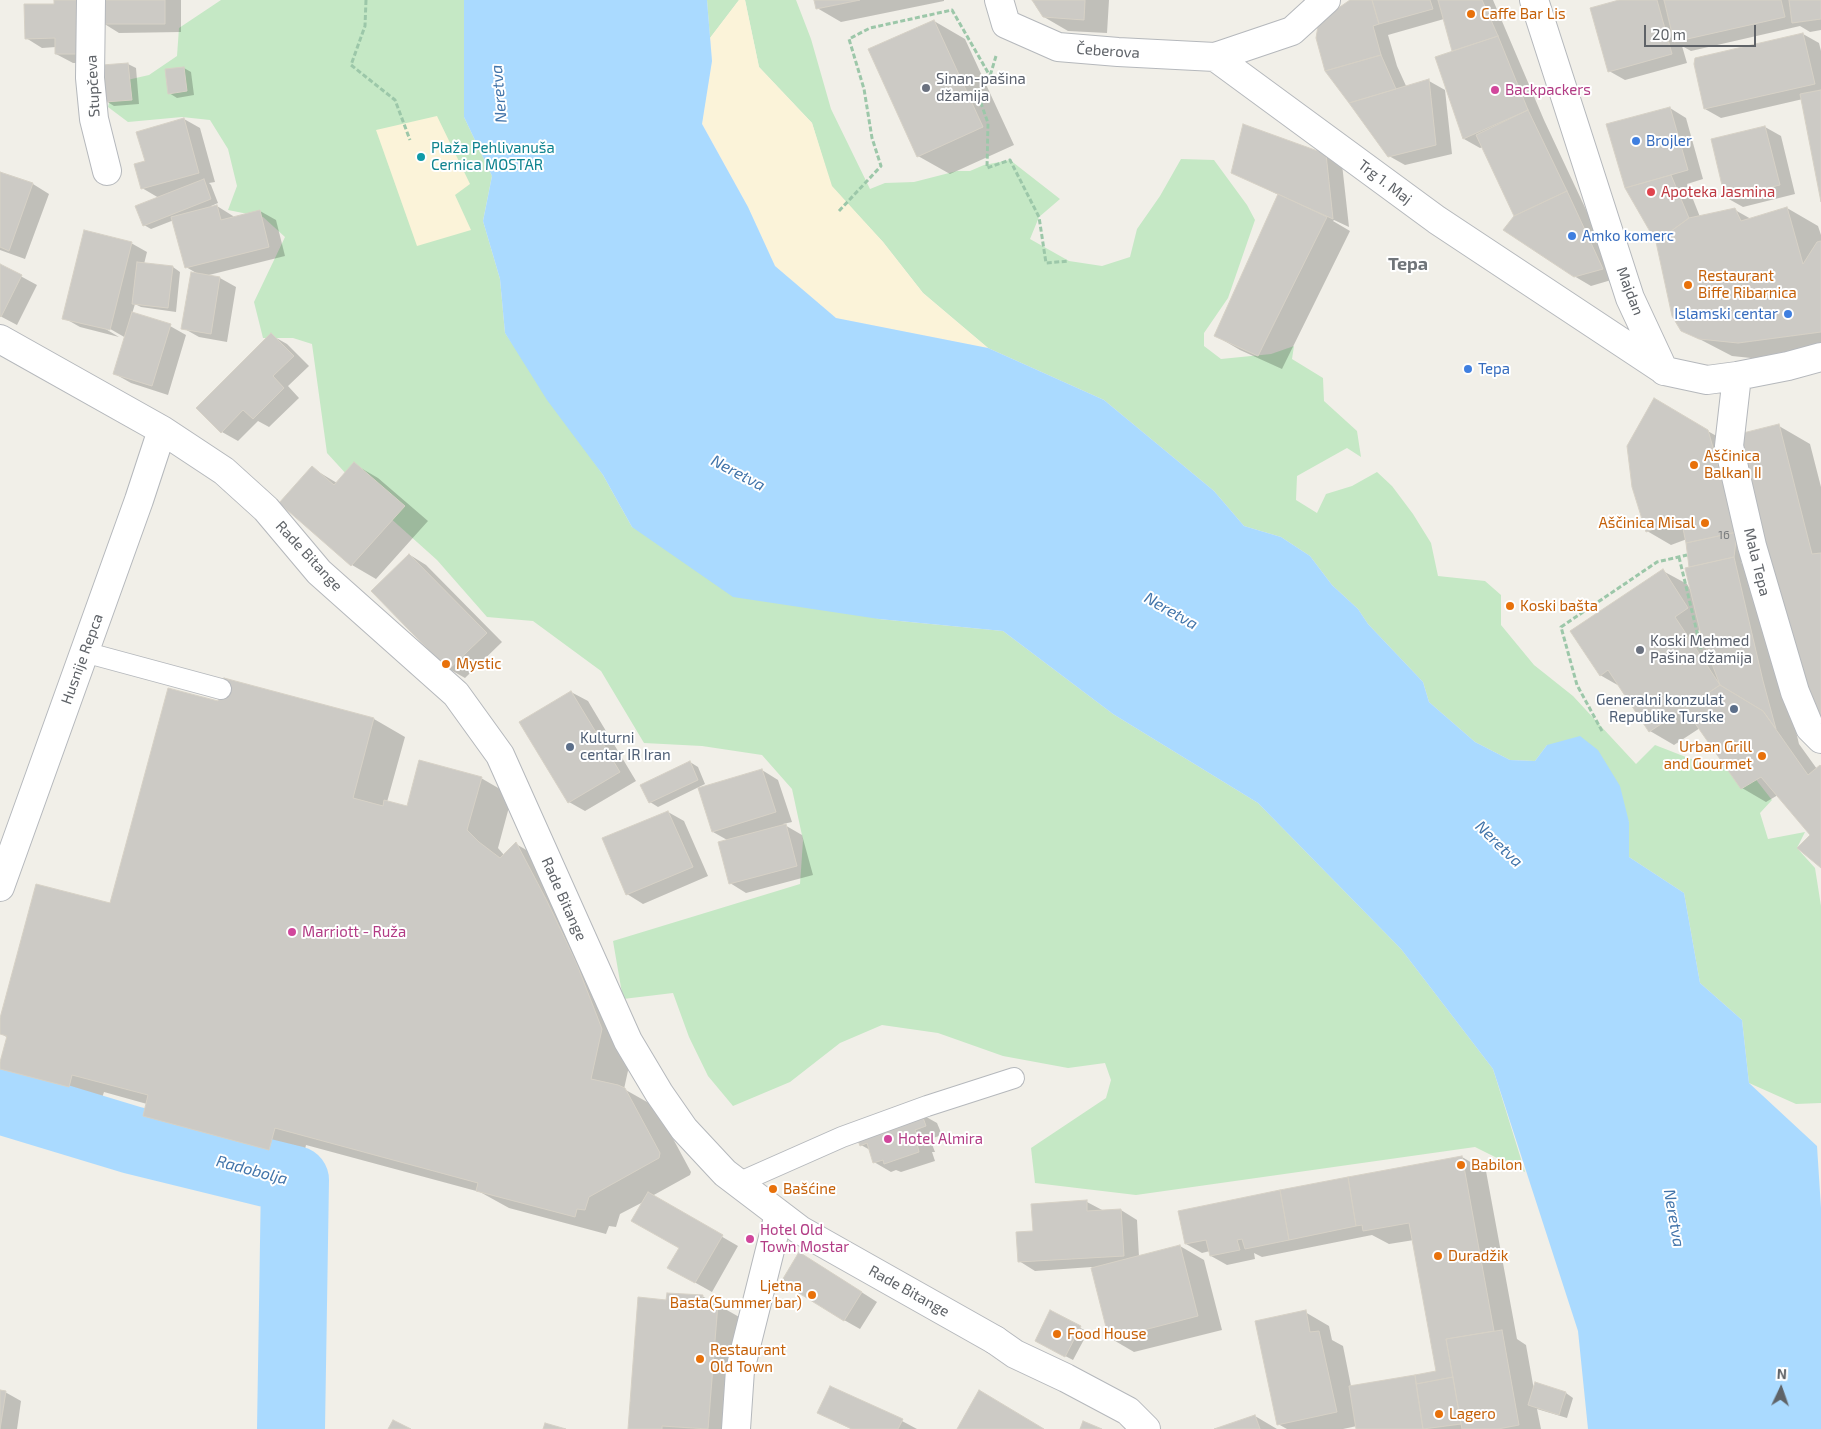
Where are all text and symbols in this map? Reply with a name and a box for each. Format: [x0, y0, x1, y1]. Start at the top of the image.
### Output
place label: Caffe Bar Lis [1481, 5, 1566, 23]
marker: Caffe Bar Lis [1465, 8, 1477, 20]
scale bar [1646, 15, 1758, 47]
text: 20 m [1652, 25, 1686, 43]
street label: Čeberova [1076, 40, 1140, 62]
street label: Stupčeva [82, 54, 104, 118]
water label: Neretva [487, 64, 511, 124]
place label: Sinan-pašina džamija [936, 70, 1026, 105]
place label: Backpackers [1505, 81, 1591, 99]
marker: Sinan-pašina džamija [920, 82, 932, 94]
marker: Backpackers [1489, 84, 1501, 96]
place label: Brojler [1646, 132, 1692, 150]
marker: Brojler [1630, 135, 1642, 147]
place label: Plaža Pehlivanuša Cernica MOSTAR [431, 139, 555, 174]
marker: Plaža Pehlivanuša Cernica MOSTAR [415, 151, 427, 163]
street label: Trg 1. Maj [1354, 156, 1416, 208]
place label: Apoteka Jasmina [1661, 183, 1775, 201]
marker: Apoteka Jasmina [1645, 186, 1657, 198]
place label: Amko komerc [1582, 227, 1674, 245]
marker: Amko komerc [1566, 230, 1578, 242]
district label: Tepa [1388, 253, 1428, 275]
street label: Majdan [1613, 264, 1647, 318]
place label: Restaurant Biffe Ribarnica [1698, 267, 1797, 302]
marker: Restaurant Biffe Ribarnica [1682, 279, 1694, 291]
place label: Islamski centar [1674, 305, 1778, 323]
marker: Islamski centar [1782, 308, 1794, 320]
place label: Tepa [1478, 360, 1510, 378]
marker: Tepa [1462, 363, 1474, 375]
place label: Aščinica Balkan II [1704, 447, 1762, 482]
water label: Neretva [708, 451, 768, 495]
marker: Aščinica Balkan II [1688, 459, 1700, 471]
place label: Aščinica Misal [1598, 514, 1695, 532]
street label: Rade Bitange [272, 517, 346, 595]
marker: Aščinica Misal [1699, 517, 1711, 529]
street label: Mala Tepa [1740, 526, 1774, 598]
house number: 16 [1718, 528, 1730, 542]
water label: Neretva [1141, 588, 1201, 634]
place label: Koski bašta [1520, 597, 1598, 615]
marker: Koski bašta [1504, 600, 1516, 612]
street label: Husnije Repca [57, 611, 107, 707]
place label: Koski Mehmed Pašina džamija [1650, 632, 1752, 667]
marker: Koski Mehmed Pašina džamija [1634, 644, 1646, 656]
place label: Mystic [456, 655, 501, 673]
marker: Mystic [440, 658, 452, 670]
place label: Generalni konzulat Republike Turske [1596, 691, 1724, 726]
marker: Generalni konzulat Republike Turske [1728, 703, 1740, 715]
place label: Kulturni centar IR Iran [580, 729, 671, 764]
place label: Urban Grill and Gourmet [1664, 738, 1752, 773]
marker: Kulturni centar IR Iran [564, 741, 576, 753]
marker: Urban Grill and Gourmet [1756, 750, 1768, 762]
water label: Neretva [1471, 817, 1527, 871]
street label: Rade Bitange [538, 854, 590, 944]
place label: Marriott - Ruža [302, 923, 406, 941]
marker: Marriott - Ruža [286, 926, 298, 938]
place label: Hotel Almira [898, 1130, 983, 1148]
marker: Hotel Almira [882, 1133, 894, 1145]
water label: Radobolja [214, 1151, 290, 1189]
place label: Babilon [1471, 1156, 1522, 1174]
marker: Babilon [1455, 1159, 1467, 1171]
place label: Bašćine [783, 1180, 836, 1198]
marker: Bašćine [767, 1183, 779, 1195]
water label: Neretva [1659, 1188, 1689, 1248]
place label: Hotel Old Town Mostar [760, 1221, 849, 1256]
marker: Hotel Old Town Mostar [744, 1233, 756, 1245]
place label: Duradžik [1448, 1247, 1508, 1265]
marker: Duradžik [1432, 1250, 1444, 1262]
street label: Rade Bitange [865, 1261, 953, 1321]
place label: Ljetna Basta(Summer bar) [670, 1277, 802, 1312]
marker: Ljetna Basta(Summer bar) [806, 1289, 818, 1301]
place label: Food House [1067, 1325, 1147, 1343]
marker: Food House [1051, 1328, 1063, 1340]
place label: Restaurant Old Town [710, 1341, 786, 1376]
marker: Restaurant Old Town [694, 1353, 706, 1365]
north arrow [1756, 1364, 1806, 1414]
text: N [1776, 1365, 1787, 1382]
place label: Lagero [1449, 1405, 1496, 1423]
marker: Lagero [1433, 1408, 1445, 1420]

